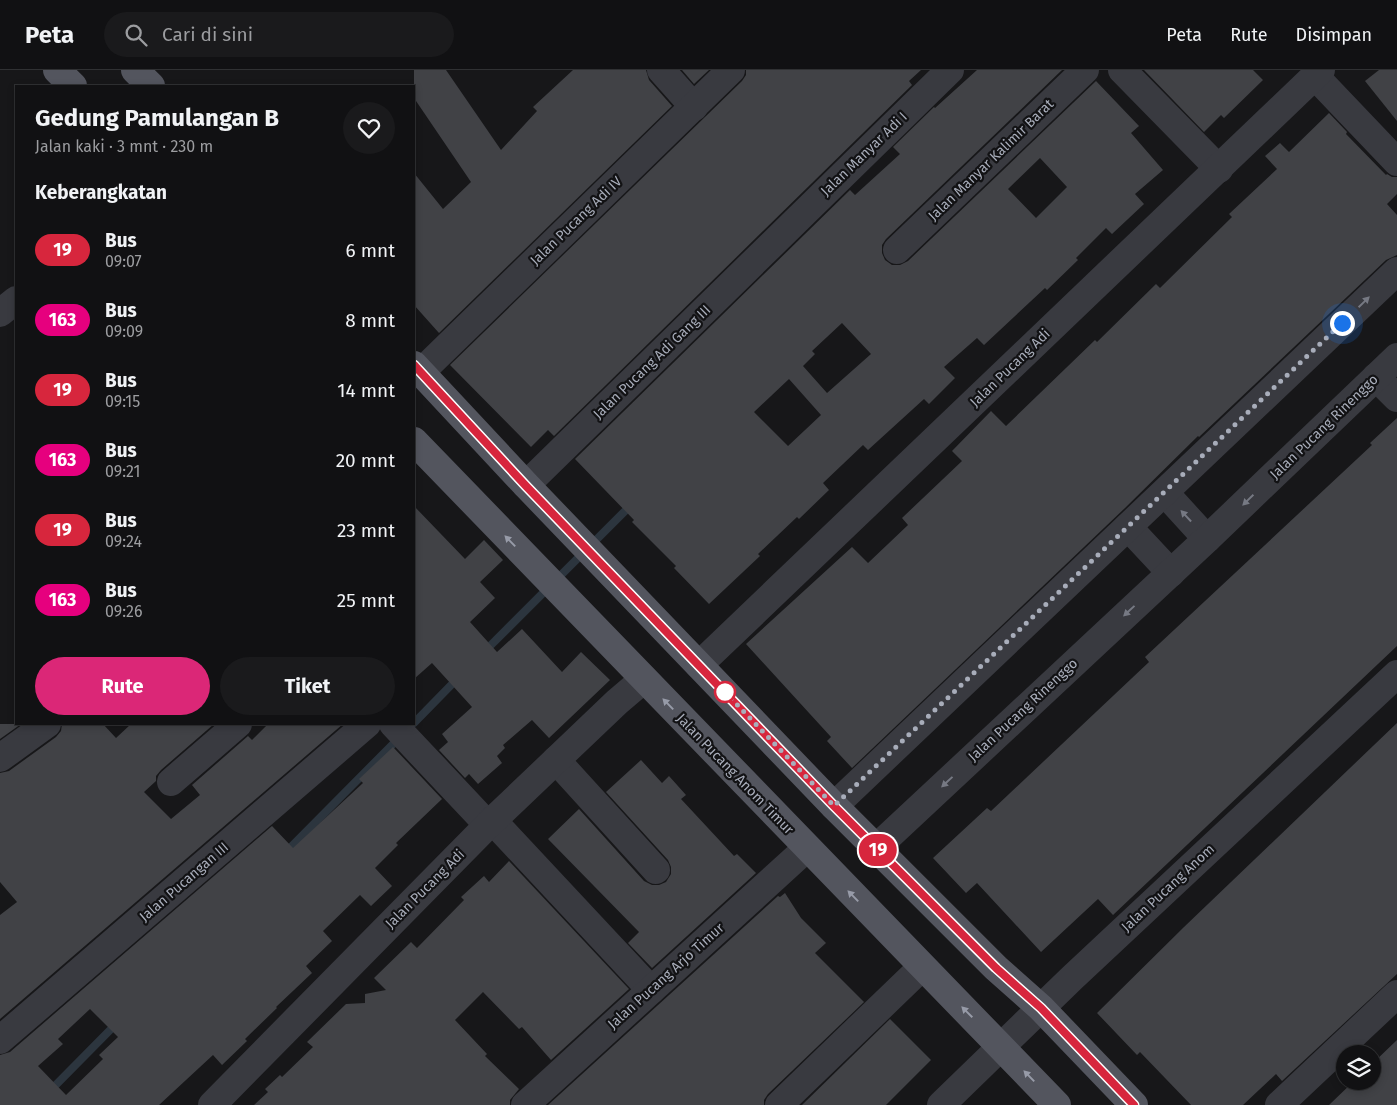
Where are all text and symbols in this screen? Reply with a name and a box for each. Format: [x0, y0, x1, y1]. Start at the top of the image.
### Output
search box [104, 12, 454, 57]
text: Peta [25, 21, 74, 49]
icon: search [122, 21, 150, 49]
text: Cari di sini [162, 23, 253, 46]
text: Peta [1166, 24, 1202, 46]
text: Rute [1230, 24, 1268, 46]
text: Disimpan [1296, 24, 1372, 46]
street label: Jalan Manyar Kalimir Barat [925, 95, 1058, 224]
button: heart [343, 102, 395, 154]
text: Gedung Pamulangan B [35, 104, 279, 132]
street label: Jalan Manyar Adi I [817, 108, 911, 200]
text: Jalan kaki · 3 mnt · 230 m [35, 137, 213, 156]
street label: Jalan Pucang Adi IV [527, 173, 625, 269]
text: Keberangkatan [35, 181, 167, 204]
text: Bus [105, 229, 137, 252]
text: 19 [53, 239, 72, 261]
text: 6 mnt [346, 239, 395, 262]
text: 09:07 [105, 252, 142, 271]
one-way arrow [1358, 296, 1370, 308]
text: Bus [105, 299, 137, 322]
street label: Jalan Pucang Adi Gang III [590, 301, 714, 423]
text: 163 [49, 309, 76, 331]
text: 8 mnt [345, 309, 395, 332]
your location [1330, 311, 1355, 336]
text: 09:09 [105, 322, 143, 341]
street label: Jalan Pucang Adi [966, 325, 1054, 411]
text: Bus [105, 369, 137, 392]
street label: Jalan Pucang Rinenggo [1266, 371, 1382, 483]
text: 19 [53, 379, 72, 401]
text: 14 mnt [337, 379, 395, 402]
text: 09:15 [105, 392, 140, 411]
text: Bus [105, 439, 137, 462]
text: 163 [49, 449, 76, 471]
text: 20 mnt [336, 449, 395, 472]
text: 09:21 [105, 462, 140, 481]
one-way arrow [1242, 494, 1254, 506]
text: Bus [105, 509, 137, 532]
one-way arrow [1180, 510, 1192, 522]
text: 19 [53, 519, 72, 541]
text: 23 mnt [337, 519, 395, 542]
text: 09:24 [105, 532, 142, 551]
one-way arrow [504, 535, 516, 547]
text: Bus [105, 579, 137, 602]
text: 163 [49, 589, 76, 611]
text: 25 mnt [337, 589, 395, 612]
text: 09:26 [105, 602, 142, 621]
one-way arrow [1124, 605, 1136, 617]
street label: Jalan Pucang Rinenggo [965, 655, 1081, 765]
button: Rute [35, 657, 210, 715]
button: Tiket [220, 657, 395, 715]
unlabelled marker [714, 681, 736, 703]
one-way arrow [662, 698, 674, 710]
street label: Jalan Pucang Anom Timur [673, 710, 798, 838]
one-way arrow [941, 776, 953, 788]
line badge: 19 [856, 834, 900, 866]
street label: Jalan Pucangan III [136, 839, 232, 925]
text: 19 [869, 839, 887, 861]
street label: Jalan Pucang Anom [1118, 841, 1218, 935]
street label: Jalan Pucang Adi [382, 846, 468, 932]
one-way arrow [848, 890, 860, 902]
street label: Jalan Pucang Arjo Timur [604, 919, 728, 1033]
one-way arrow [961, 1006, 973, 1018]
map controls [1336, 1045, 1381, 1090]
button: layers [1336, 1045, 1381, 1090]
one-way arrow [1023, 1070, 1035, 1082]

